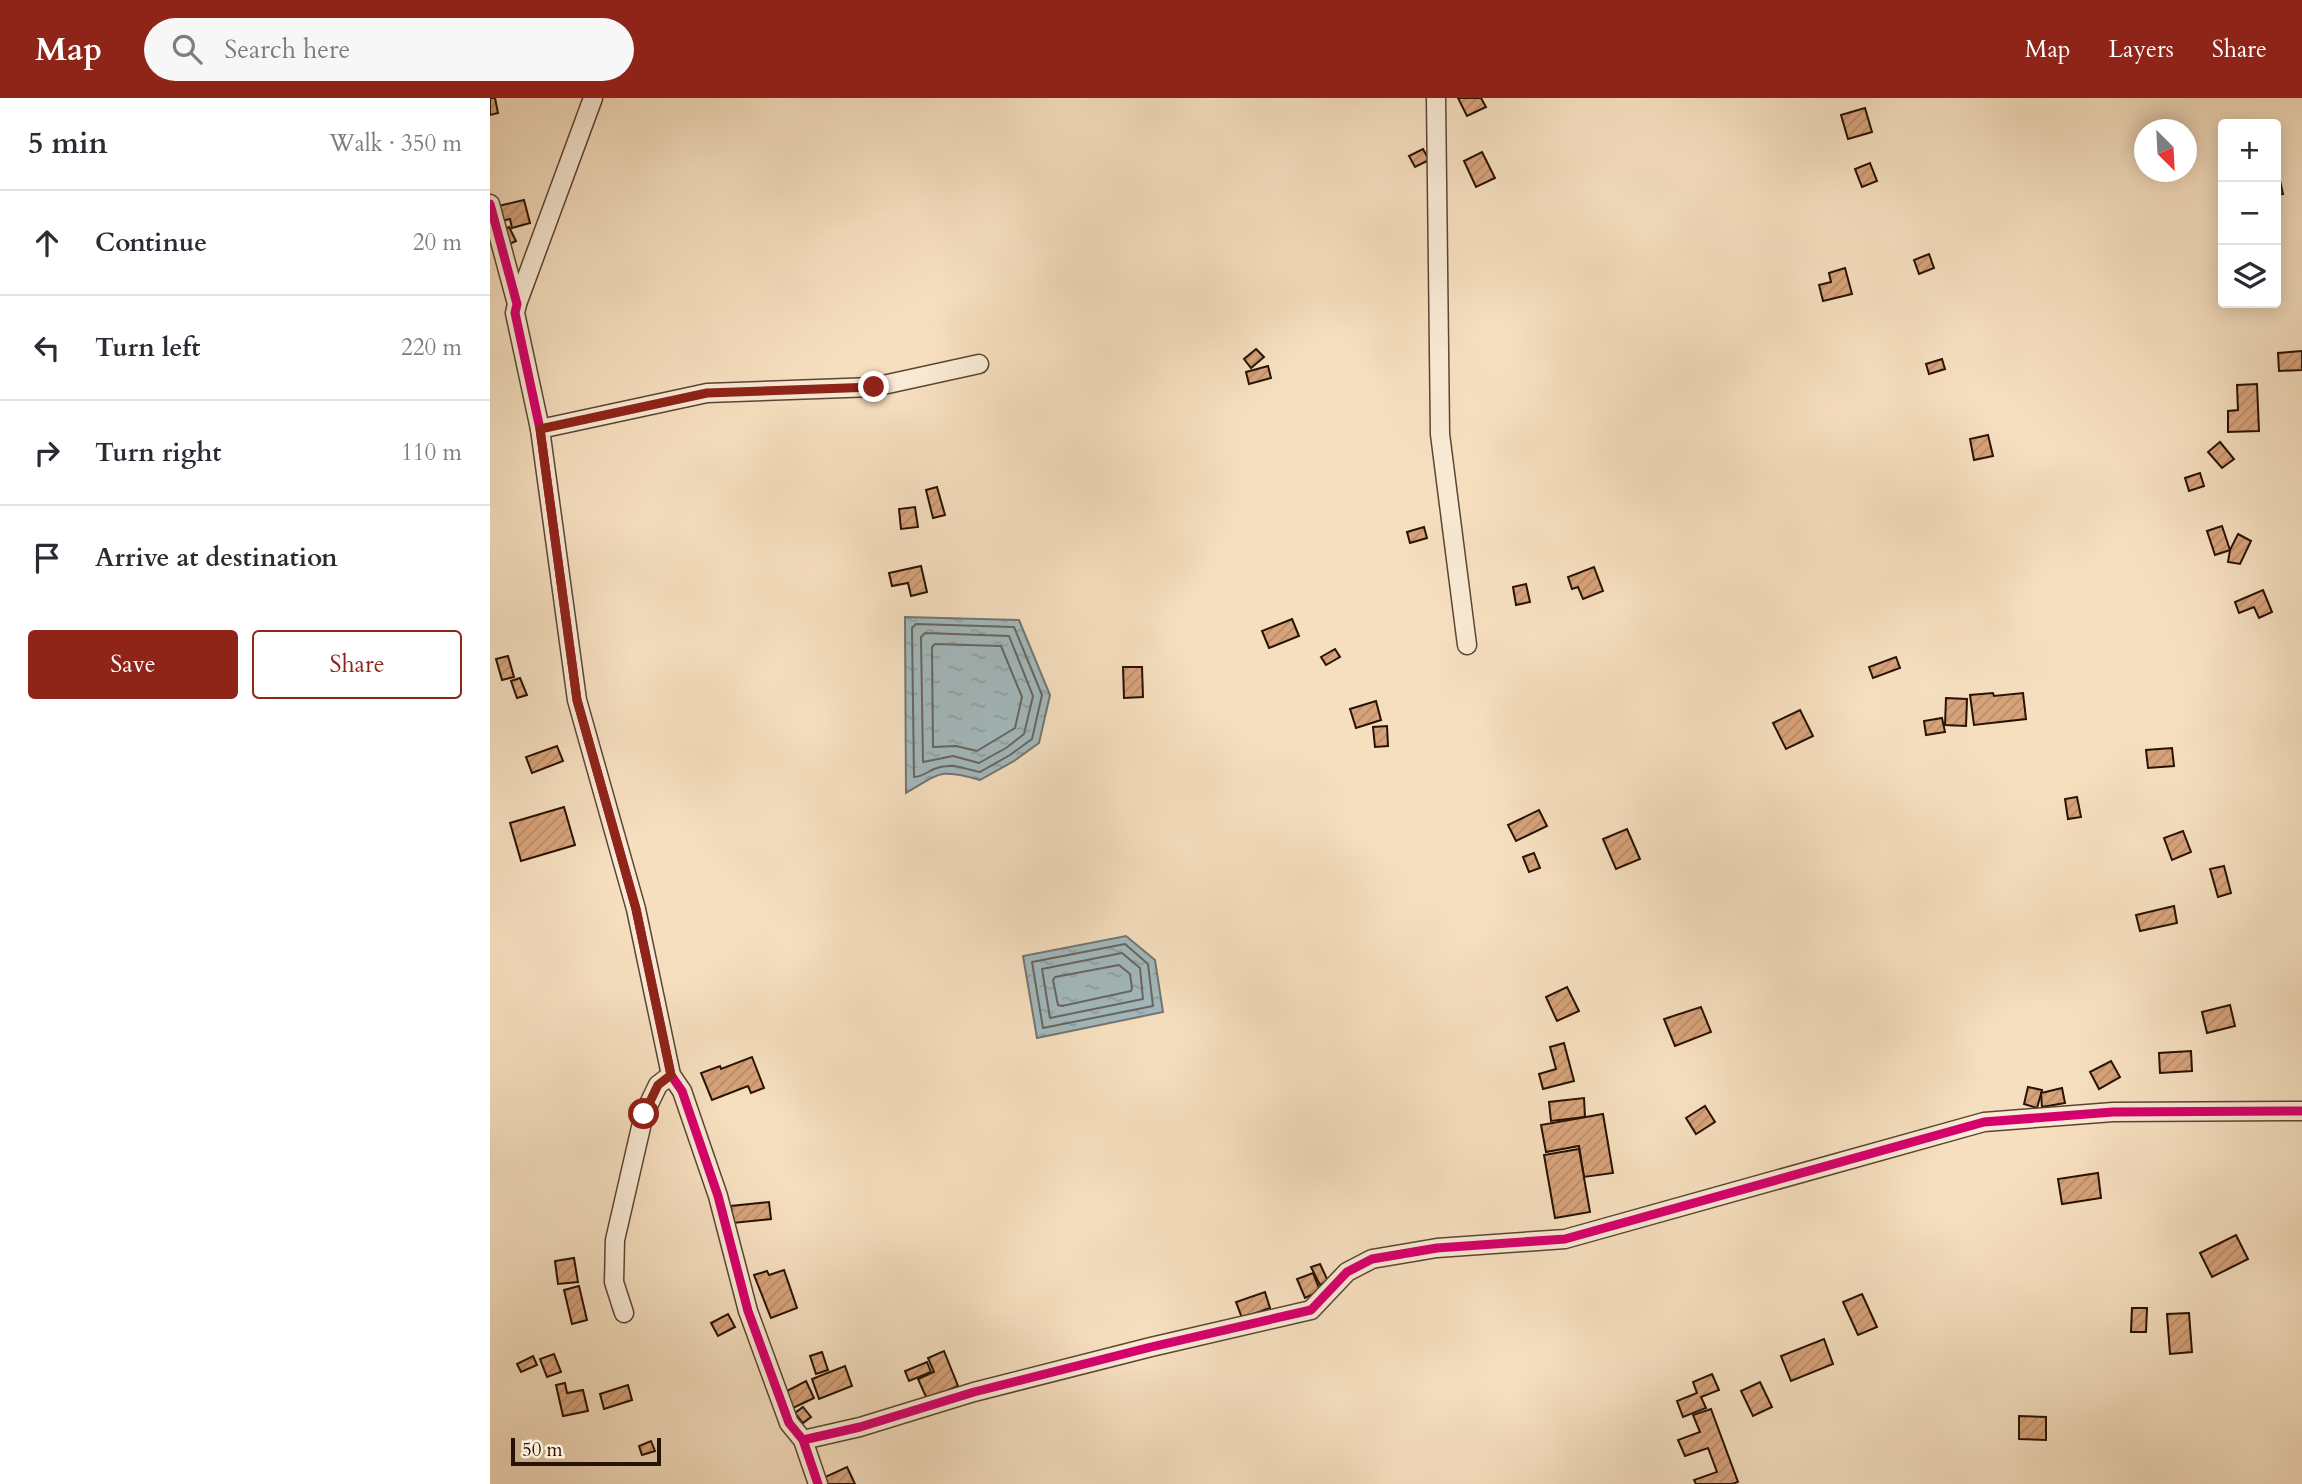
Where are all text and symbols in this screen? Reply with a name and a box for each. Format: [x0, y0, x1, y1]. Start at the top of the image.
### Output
search box [144, 18, 634, 81]
text: Map [35, 27, 102, 72]
icon: search [168, 30, 206, 68]
text: Search here [224, 32, 350, 67]
text: Map [2025, 33, 2071, 66]
text: Layers [2109, 33, 2174, 66]
text: Share [2212, 33, 2267, 66]
north arrow [2134, 119, 2197, 182]
map controls [2218, 119, 2281, 308]
button: + [2218, 119, 2281, 182]
text: 5 min [28, 123, 108, 164]
text: Walk · 350 m [329, 128, 462, 159]
button: − [2218, 182, 2281, 245]
icon: ahead [28, 224, 66, 262]
text: Continue [95, 225, 207, 260]
text: 20 m [413, 227, 462, 258]
button: layers [2218, 245, 2281, 308]
icon: left [28, 329, 66, 367]
text: Turn left [95, 330, 200, 365]
text: 220 m [401, 332, 462, 363]
route end [858, 371, 889, 402]
icon: right [28, 434, 66, 472]
text: Turn right [95, 435, 222, 470]
text: 110 m [401, 437, 462, 468]
icon: arrive [28, 539, 66, 577]
text: Arrive at destination [95, 540, 338, 575]
button: Save [28, 630, 238, 699]
button: Share [252, 630, 462, 699]
route start [628, 1098, 659, 1129]
scale bar [511, 1435, 662, 1467]
text: 50 m [522, 1437, 563, 1463]

